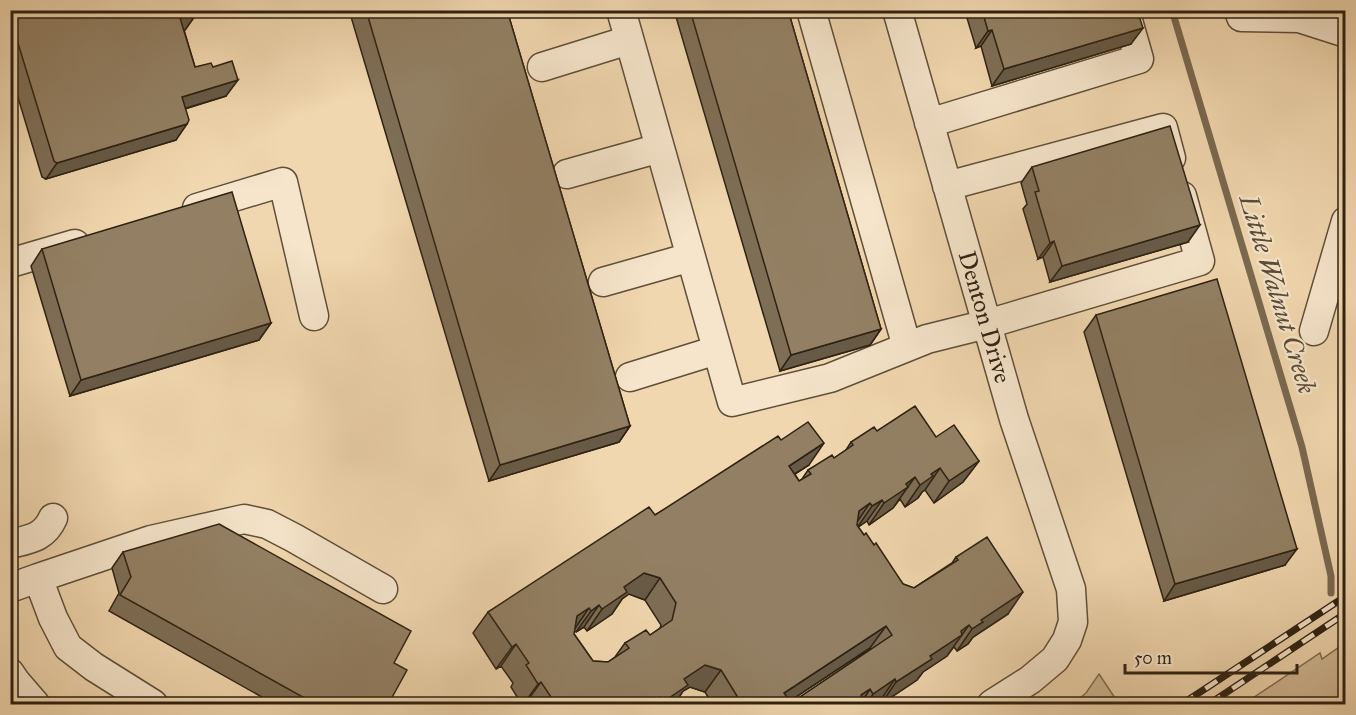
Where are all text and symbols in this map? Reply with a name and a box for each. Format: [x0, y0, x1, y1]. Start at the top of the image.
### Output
water label: Little Walnut Creek [1232, 190, 1324, 398]
street label: Denton Drive [952, 247, 1018, 387]
scale bar [1125, 637, 1298, 675]
text: 50 m [1134, 647, 1172, 669]

